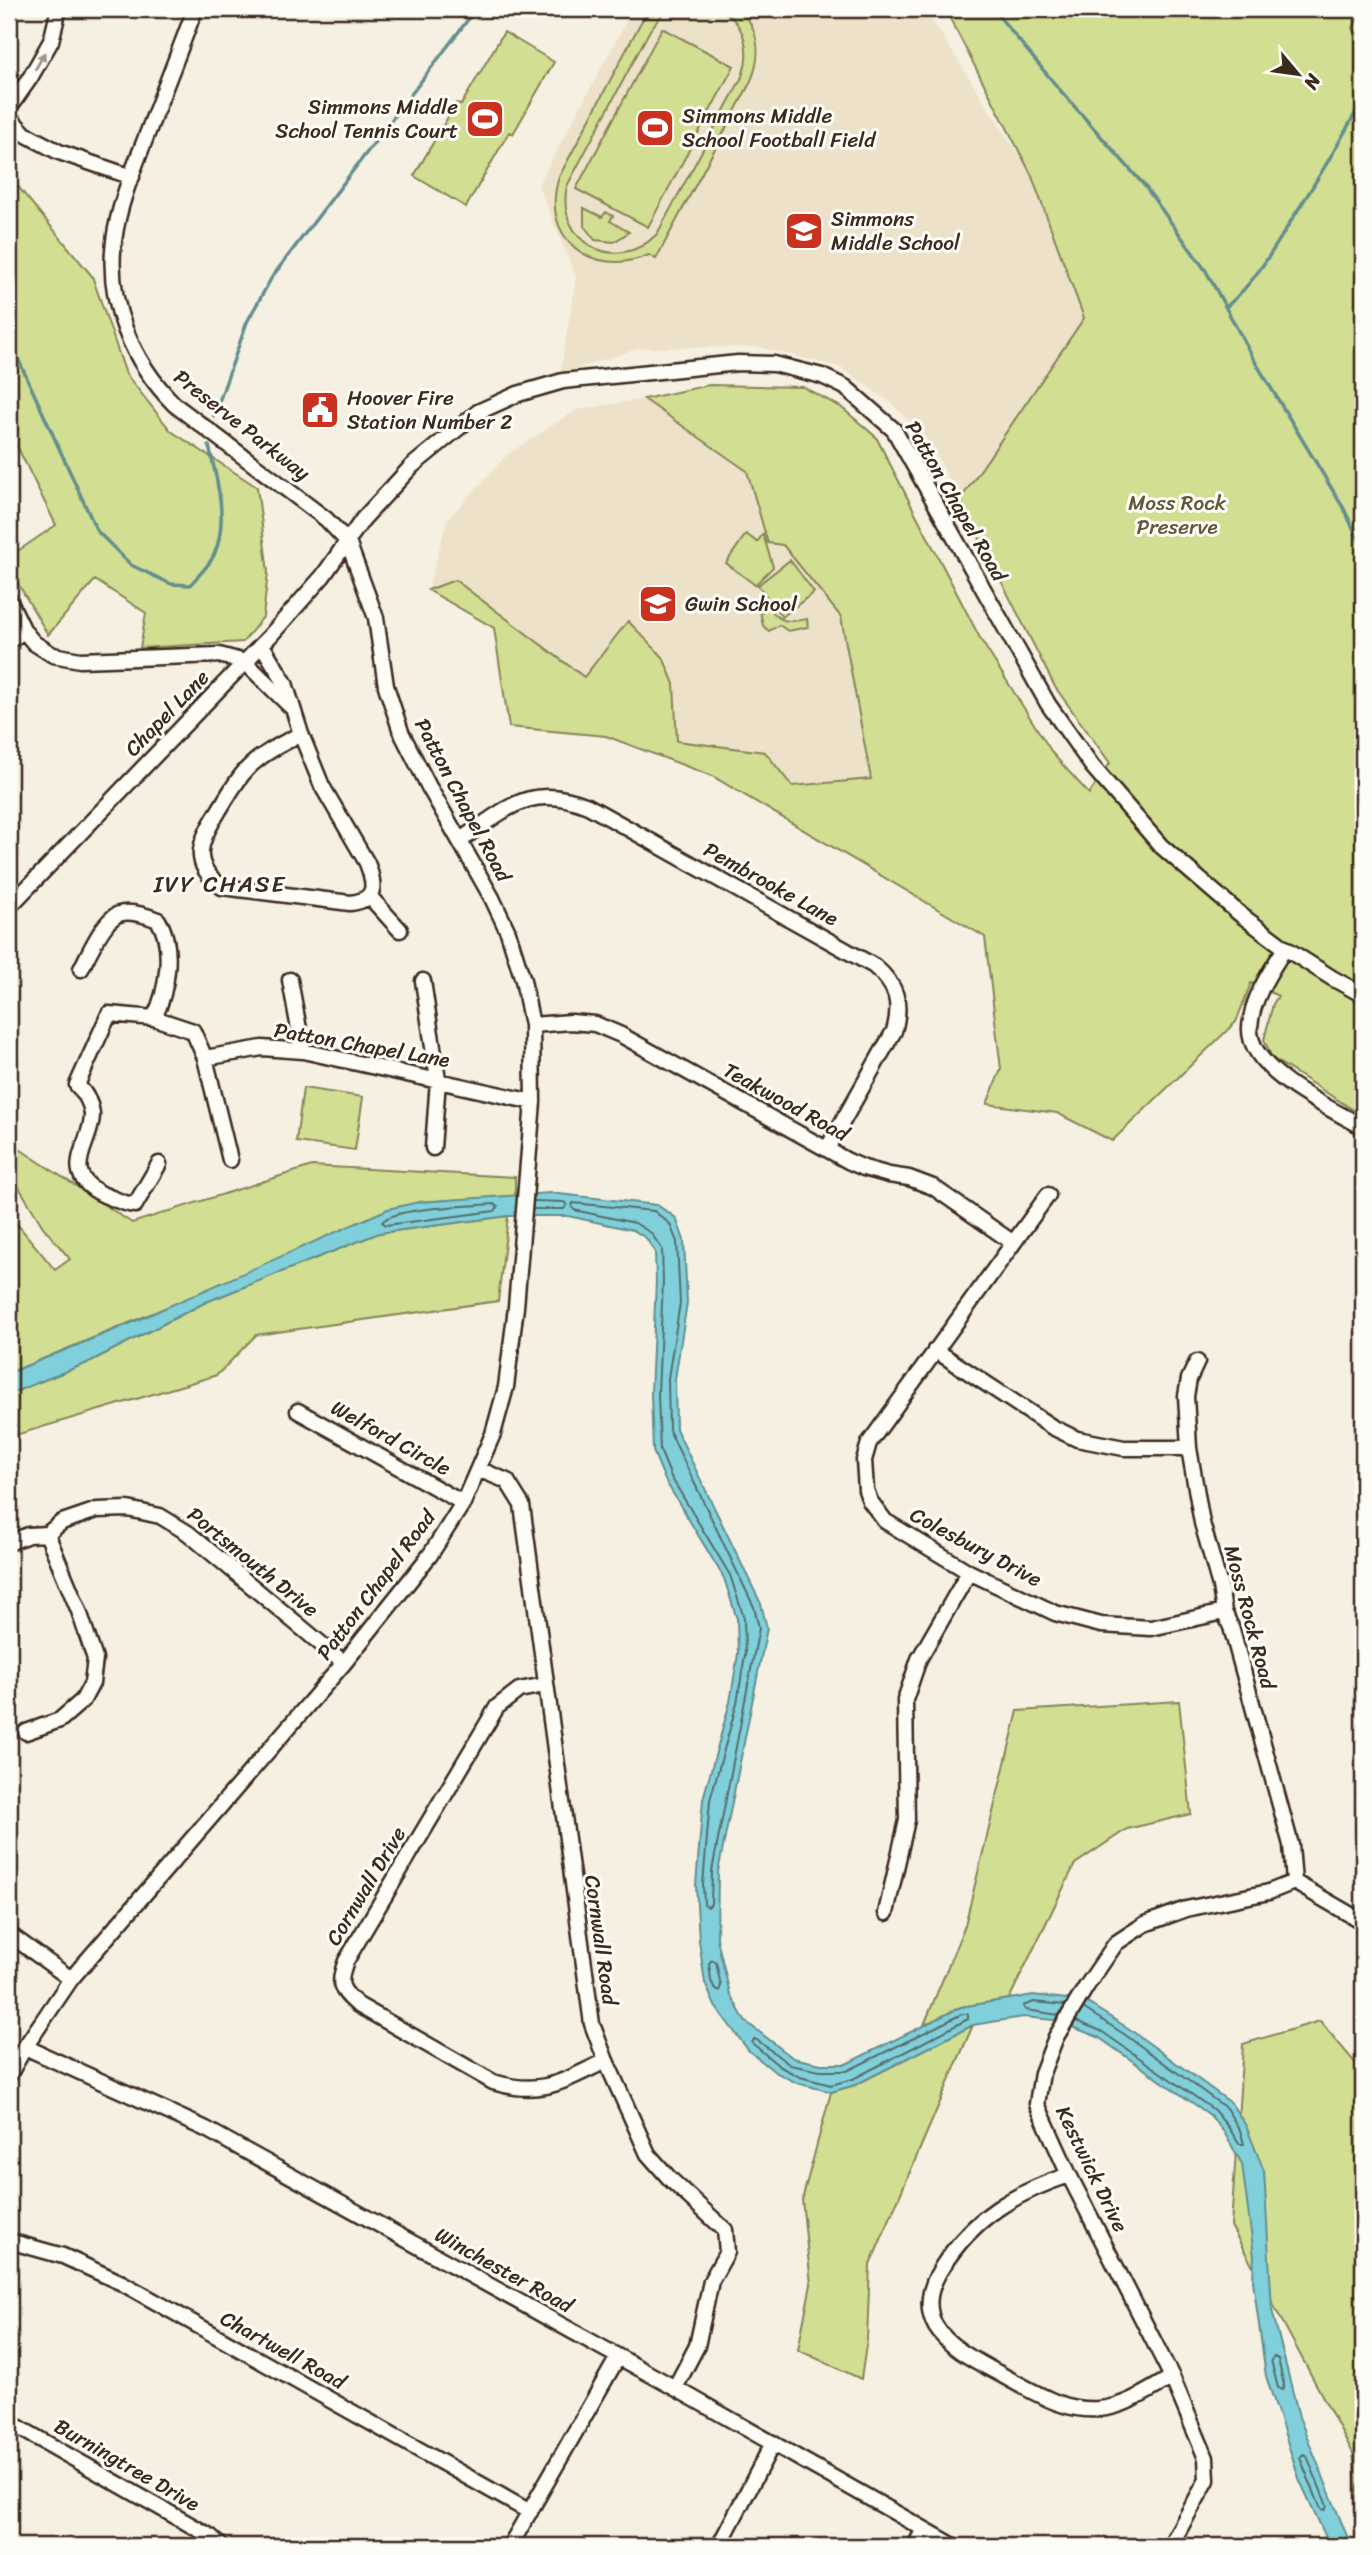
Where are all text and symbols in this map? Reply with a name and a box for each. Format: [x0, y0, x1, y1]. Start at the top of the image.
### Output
north arrow [1264, 38, 1334, 108]
one-way arrow [34, 52, 46, 71]
text: N [1294, 67, 1331, 96]
place label: Simmons Middle School Tennis Court [275, 88, 458, 150]
place label: Simmons Middle School Football Field [682, 97, 877, 159]
sports icon: Simmons Middle School Tennis Court [464, 98, 506, 140]
sports icon: Simmons Middle School Football Field [634, 107, 676, 149]
place label: Simmons Middle School [831, 200, 961, 262]
school or university icon: Simmons Middle School [783, 210, 825, 252]
street label: Preserve Parkway [165, 359, 319, 491]
place label: Hoover Fire Station Number 2 [347, 379, 512, 441]
public building icon: Hoover Fire Station Number 2 [299, 389, 341, 431]
street label: Patton Chapel Road [894, 413, 1019, 591]
park label: Moss Rock Preserve [1128, 484, 1227, 546]
school or university icon: Gwin School [637, 583, 679, 625]
place label: Gwin School [685, 585, 798, 623]
street label: Chapel Lane [115, 660, 219, 766]
street label: Patton Chapel Road [404, 711, 523, 891]
street label: Pembrooke Lane [696, 831, 846, 937]
district label: IVY CHASE [153, 864, 286, 905]
street label: Patton Chapel Lane [271, 1011, 453, 1079]
street label: Teakwood Road [716, 1052, 858, 1153]
street label: Welford Circle [324, 1389, 458, 1487]
street label: Colesbury Drive [903, 1496, 1049, 1598]
street label: Portsmouth Drive [178, 1497, 328, 1628]
street label: Patton Chapel Road [306, 1500, 447, 1669]
street label: Moss Rock Road [1213, 1541, 1288, 1695]
street label: Cornwall Drive [315, 1819, 417, 1953]
street label: Cornwall Road [573, 1873, 629, 2009]
street label: Kestwick Drive [1045, 2099, 1139, 2239]
street label: Winchester Road [428, 2216, 582, 2325]
street label: Chartwell Road [213, 2300, 355, 2401]
street label: Burningtree Drive [47, 2408, 207, 2522]

